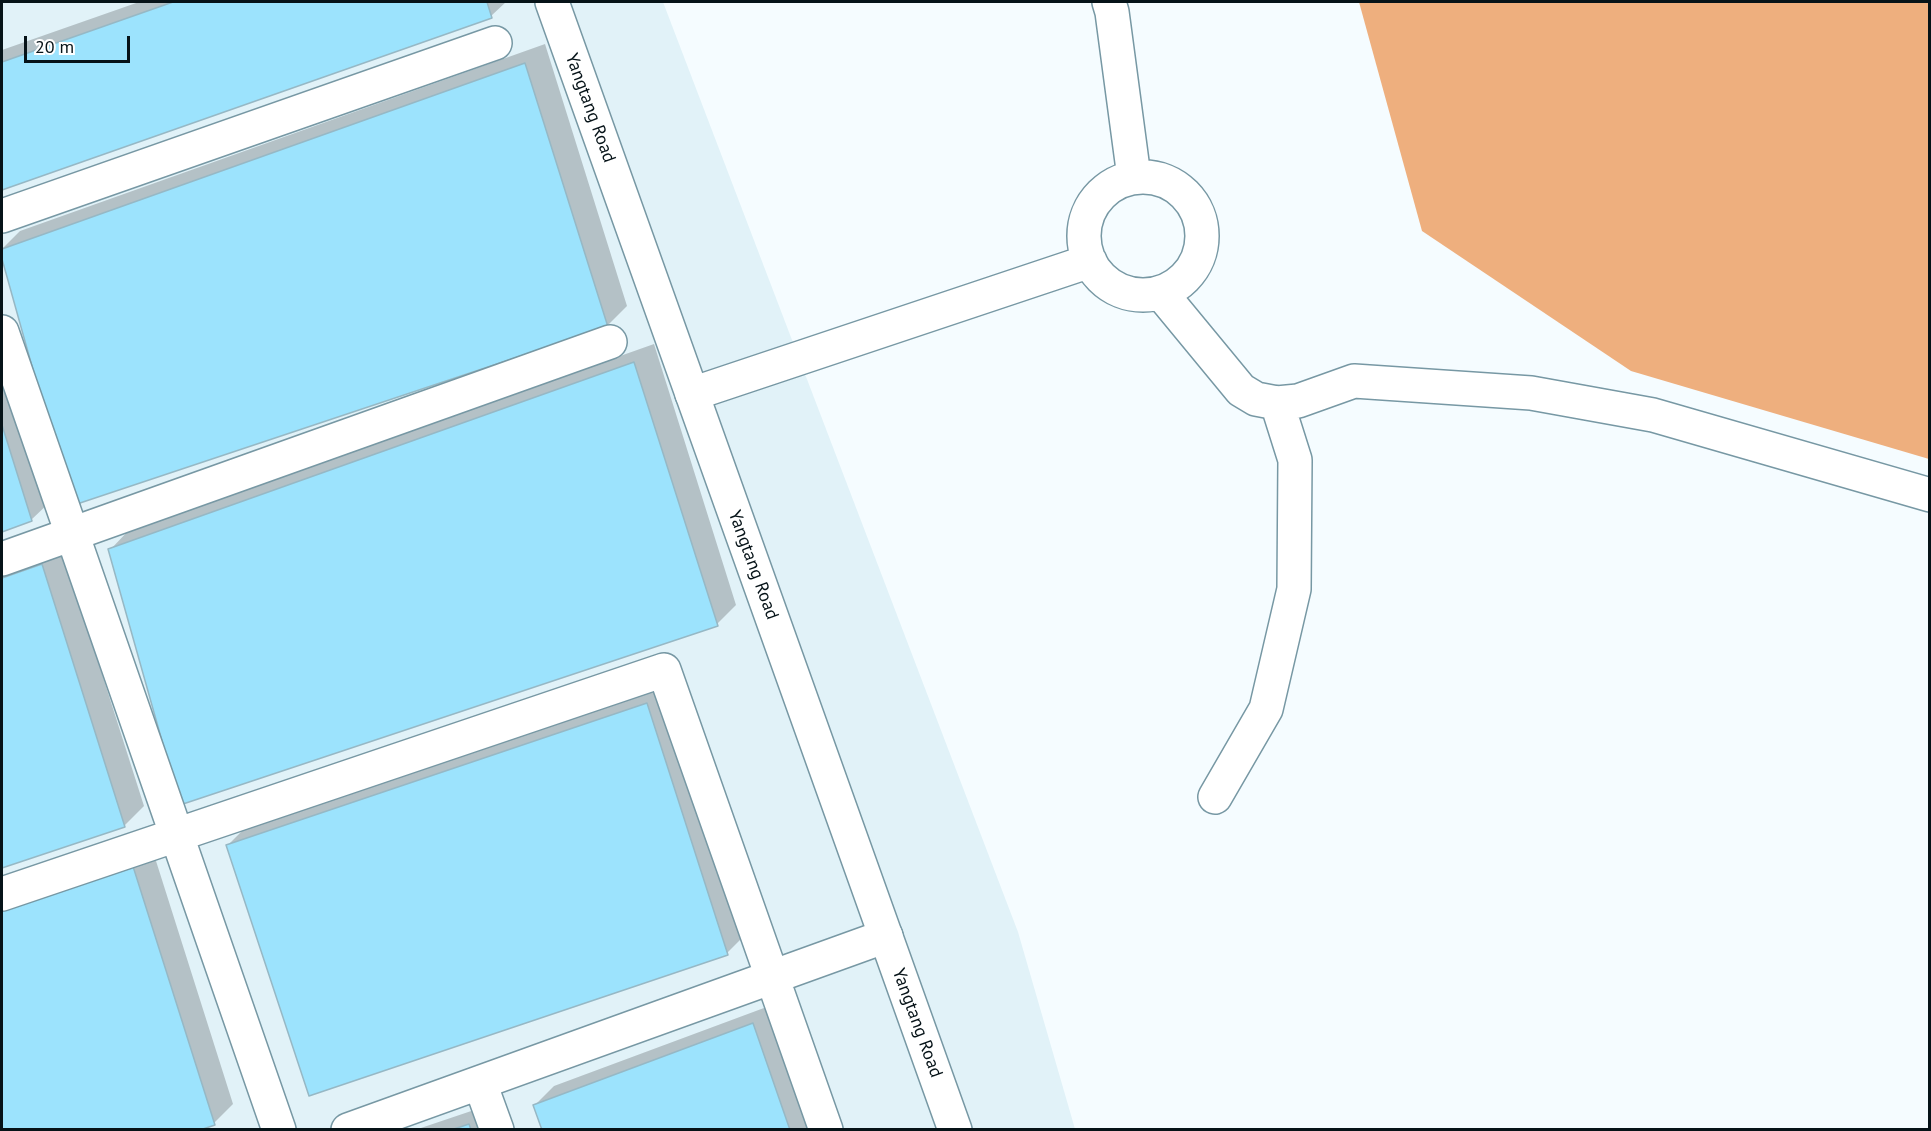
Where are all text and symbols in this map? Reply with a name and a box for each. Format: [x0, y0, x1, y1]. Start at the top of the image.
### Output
scale bar [27, 24, 134, 62]
text: 20 m [35, 35, 74, 58]
street label: Yangtang Road [560, 50, 620, 166]
street label: Yangtang Road [723, 507, 783, 623]
street label: Yangtang Road [887, 965, 947, 1081]

